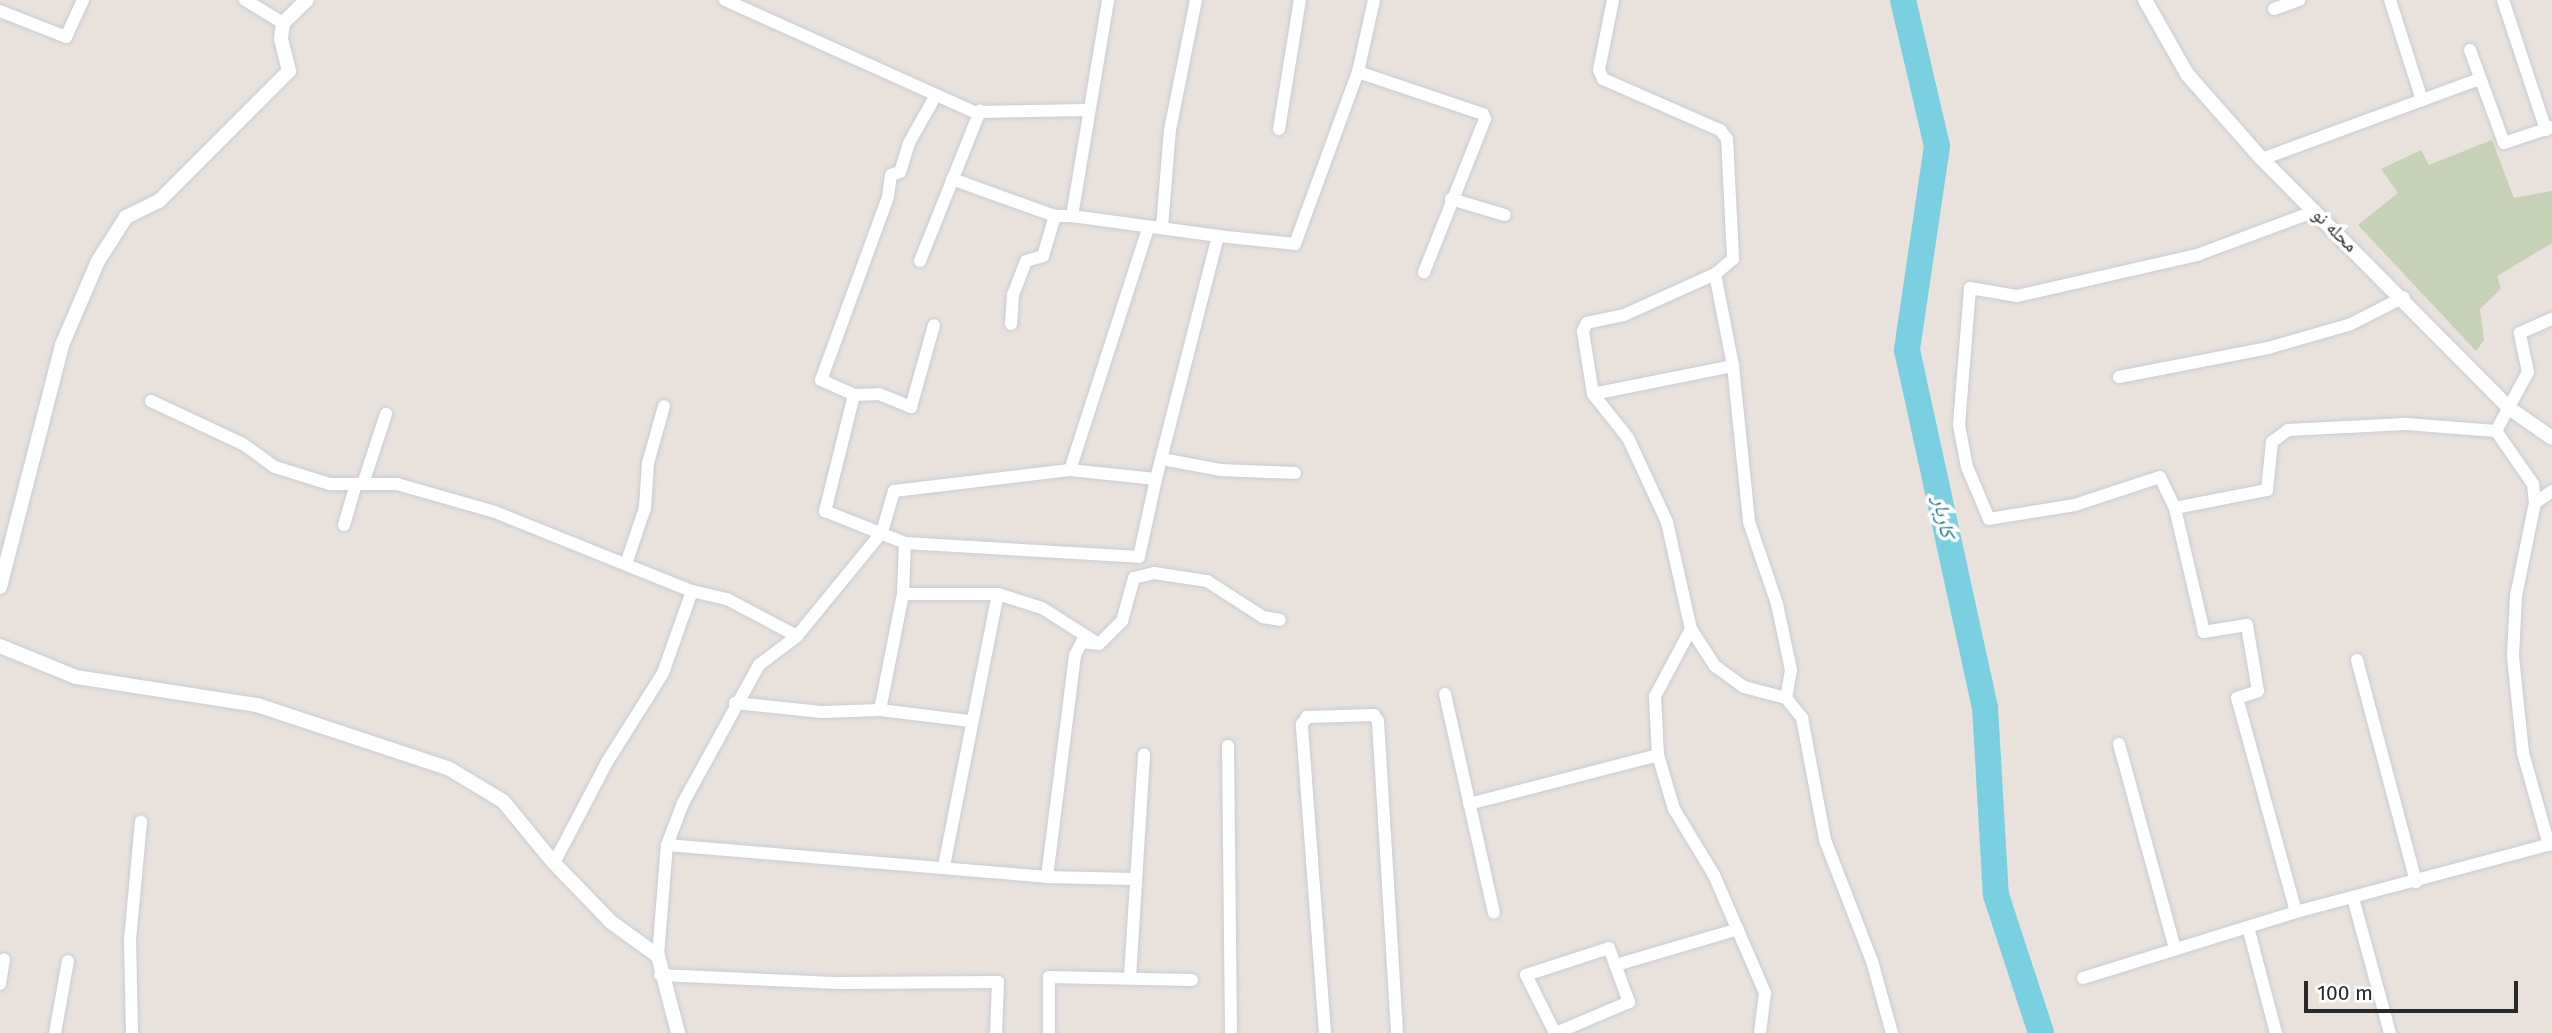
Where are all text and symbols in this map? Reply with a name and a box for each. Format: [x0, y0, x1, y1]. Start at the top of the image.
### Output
street label: محله نو [2308, 203, 2362, 257]
water label: کاربار [1927, 494, 1961, 540]
scale bar [2307, 967, 2520, 1011]
text: 100 m [2317, 980, 2373, 1006]

